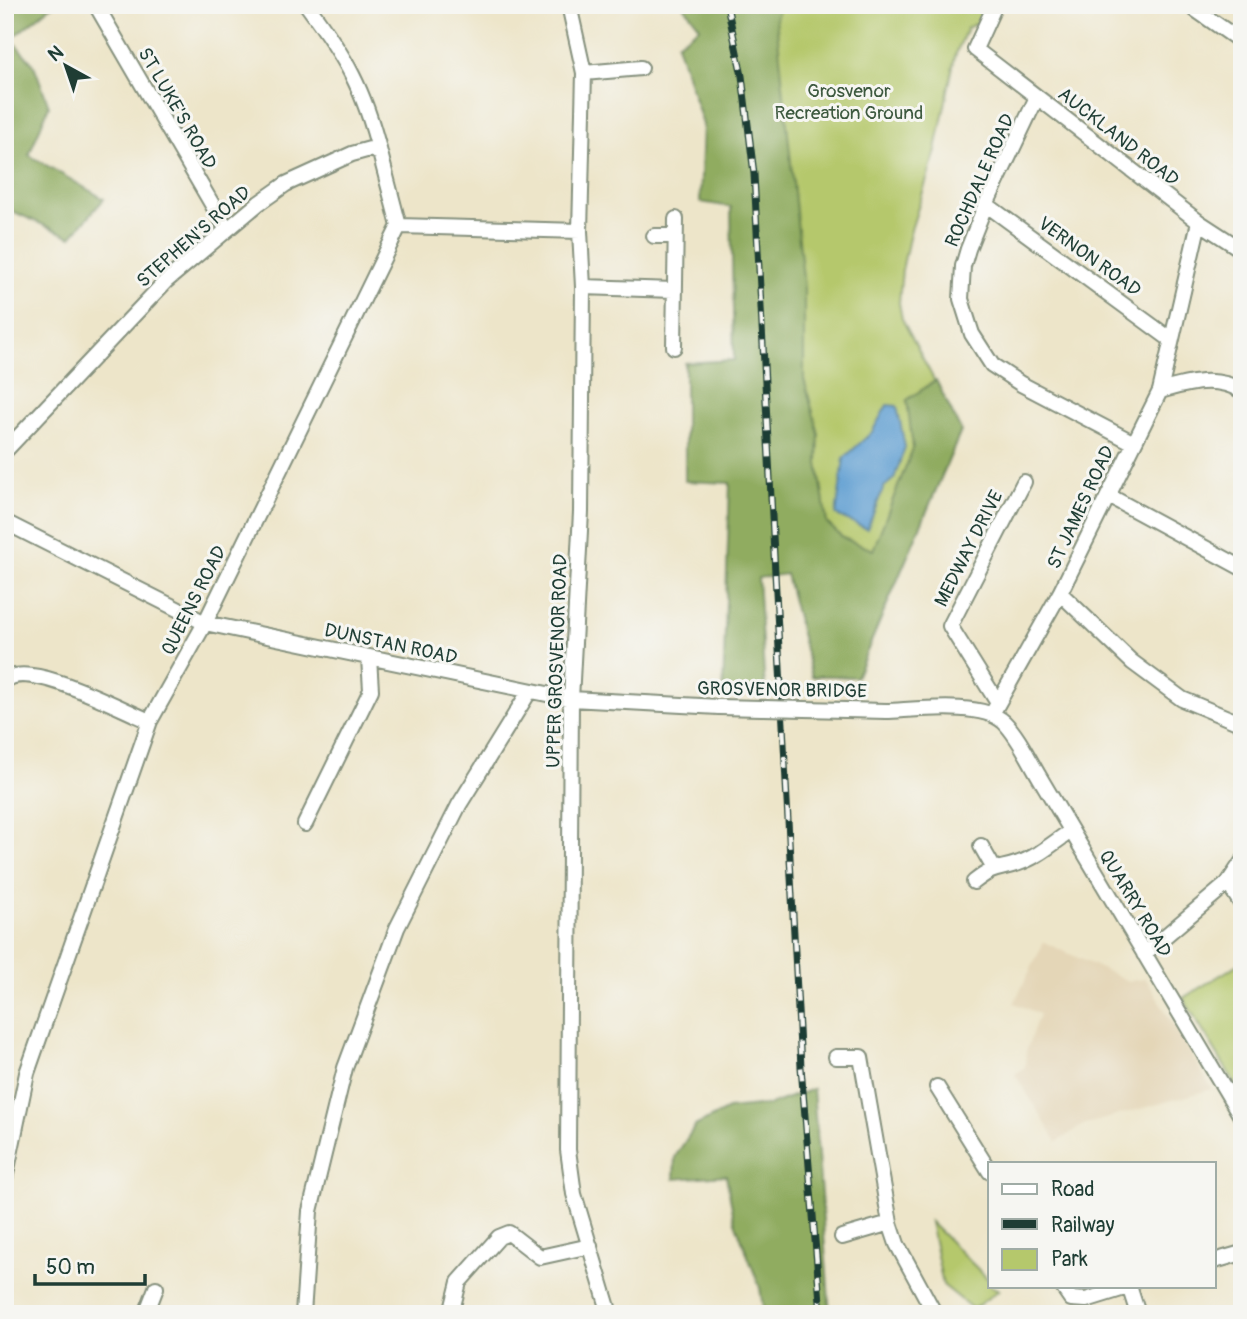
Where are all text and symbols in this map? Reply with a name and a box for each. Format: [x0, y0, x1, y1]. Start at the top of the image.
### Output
north arrow [32, 32, 102, 102]
text: N [43, 40, 68, 67]
street label: ST LUKE'S ROAD [133, 43, 222, 174]
park label: Grosvenor Recreation Ground [775, 79, 923, 125]
street label: AUCKLAND ROAD [1053, 82, 1184, 192]
street label: ROCHDALE ROAD [940, 110, 1020, 251]
street label: STEPHEN'S ROAD [132, 181, 256, 293]
street label: VERNON ROAD [1033, 211, 1146, 302]
street label: ST JAMES ROAD [1042, 442, 1120, 573]
street label: MEDWAY DRIVE [929, 486, 1009, 611]
street label: QUEENS ROAD [156, 542, 232, 659]
street label: UPPER GROSVENOR ROAD [541, 553, 573, 769]
street label: DUNSTAN ROAD [322, 618, 459, 670]
street label: GROSVENOR BRIDGE [697, 677, 867, 703]
street label: QUARRY ROAD [1094, 845, 1177, 962]
legend [988, 1162, 1216, 1288]
text: Road [1051, 1176, 1095, 1203]
text: Railway [1051, 1212, 1115, 1239]
scale bar [35, 1242, 145, 1286]
text: Park [1051, 1246, 1088, 1273]
text: 50 m [46, 1254, 95, 1281]

